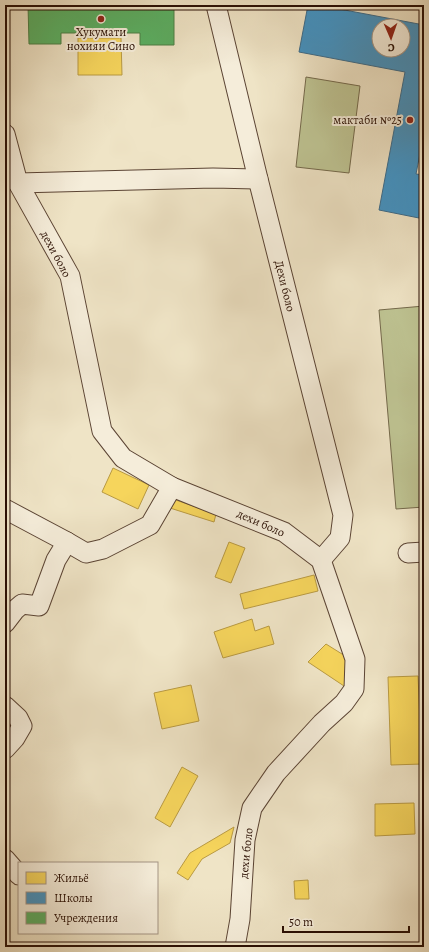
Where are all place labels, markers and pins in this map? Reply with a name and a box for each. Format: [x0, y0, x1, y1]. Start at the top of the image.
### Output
marker: Хукумати нохияи Сино [96, 14, 106, 24]
place label: Хукумати нохияи Сино [67, 24, 135, 54]
place label: мактаби №25 [333, 112, 402, 128]
marker: мактаби №25 [405, 115, 415, 125]

